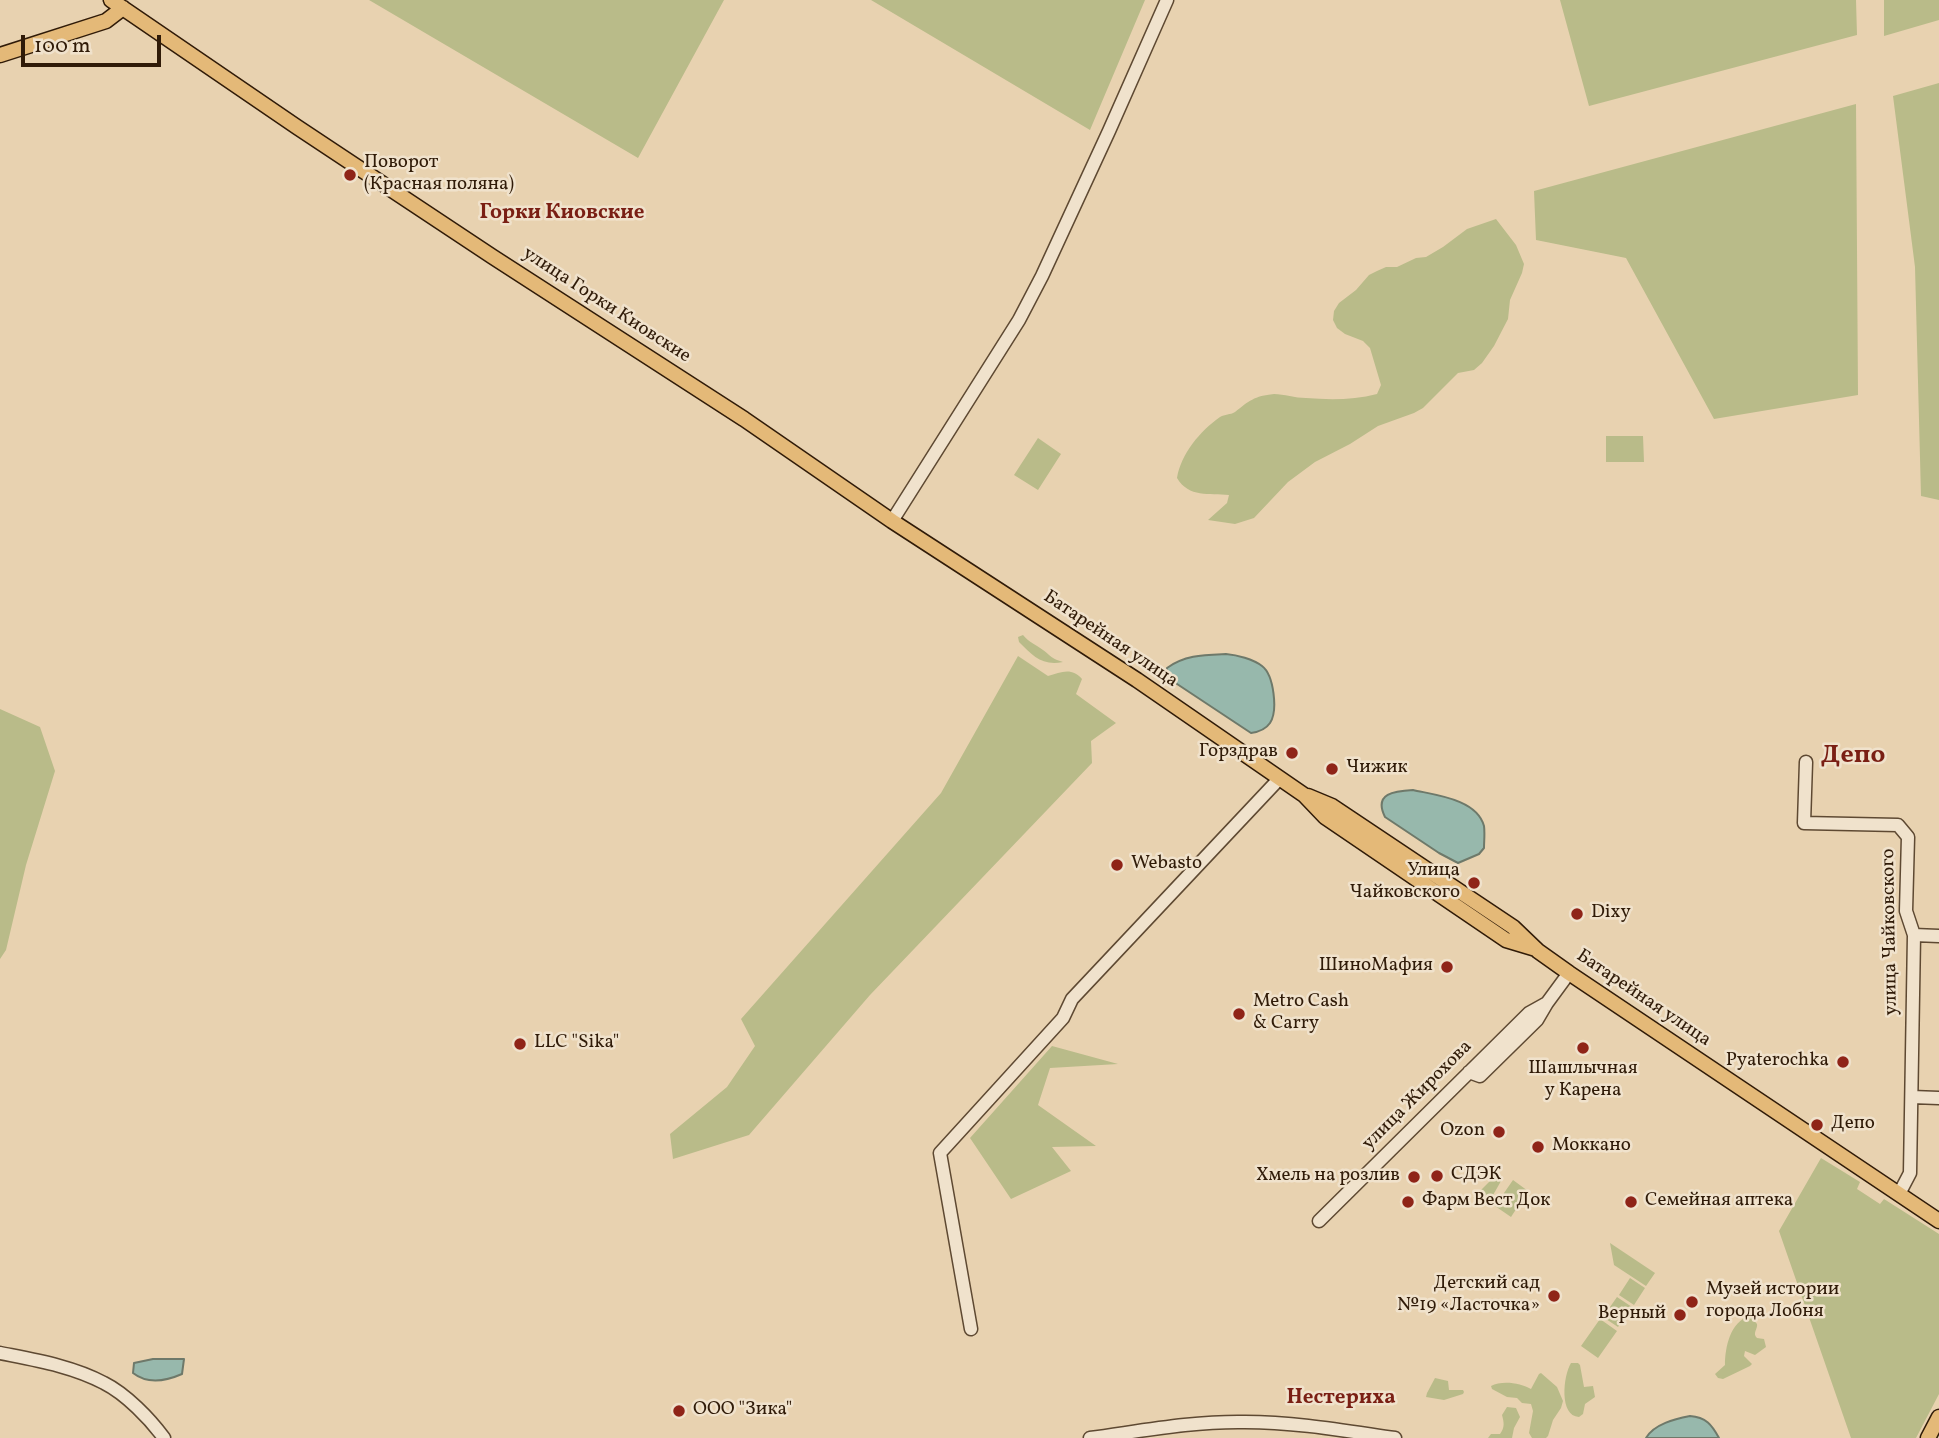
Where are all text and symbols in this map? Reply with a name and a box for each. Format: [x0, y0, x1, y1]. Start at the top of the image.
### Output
scale bar [24, 21, 164, 65]
text: 100 m [34, 32, 91, 61]
place label: Поворот (Красная поляна) [364, 153, 514, 197]
marker: Поворот (Красная поляна) [342, 167, 358, 183]
district label: Горки Киовские [479, 201, 645, 227]
street label: улица Горки Киовские [518, 243, 694, 369]
street label: Батарейная улица [1038, 586, 1182, 694]
district label: Депо [1821, 741, 1885, 773]
place label: Горздрав [1199, 742, 1278, 764]
marker: Горздрав [1284, 745, 1300, 761]
place label: Чижик [1346, 758, 1408, 780]
marker: Чижик [1324, 761, 1340, 777]
street label: улица Чайковского [1878, 848, 1904, 1016]
place label: Webasto [1131, 854, 1202, 876]
marker: Webasto [1109, 857, 1125, 873]
place label: Улица Чайковского [1349, 861, 1460, 905]
marker: Улица Чайковского [1466, 875, 1482, 891]
place label: Dixy [1591, 903, 1631, 925]
marker: Dixy [1569, 906, 1585, 922]
street label: Батарейная улица [1571, 945, 1715, 1053]
place label: ШиноМафия [1319, 956, 1433, 978]
marker: ШиноМафия [1439, 959, 1455, 975]
place label: Metro Cash & Carry [1253, 992, 1349, 1036]
marker: Metro Cash & Carry [1231, 1006, 1247, 1022]
place label: LLC "Sika" [534, 1033, 619, 1055]
marker: LLC "Sika" [512, 1036, 528, 1052]
street label: улица Жирохова [1358, 1036, 1478, 1156]
marker: Шашлычная у Карена [1575, 1040, 1591, 1056]
place label: Pyaterochka [1726, 1051, 1829, 1073]
marker: Pyaterochka [1835, 1054, 1851, 1070]
place label: Шашлычная у Карена [1528, 1059, 1638, 1103]
place label: Депо [1831, 1114, 1875, 1136]
marker: Депо [1809, 1117, 1825, 1133]
place label: Ozon [1440, 1121, 1485, 1143]
marker: Ozon [1491, 1124, 1507, 1140]
place label: Моккано [1552, 1136, 1631, 1158]
marker: Моккано [1530, 1139, 1546, 1155]
place label: СДЭК [1451, 1165, 1501, 1187]
place label: Хмель на розлив [1256, 1166, 1400, 1188]
marker: СДЭК [1429, 1168, 1445, 1184]
marker: Хмель на розлив [1406, 1169, 1422, 1185]
place label: Фарм Вест Док [1422, 1191, 1550, 1213]
place label: Семейная аптека [1645, 1191, 1793, 1213]
marker: Фарм Вест Док [1400, 1194, 1416, 1210]
marker: Семейная аптека [1623, 1194, 1639, 1210]
place label: Детский сад №19 «Ласточка» [1397, 1274, 1540, 1318]
place label: Музей истории города Лобня [1706, 1280, 1839, 1324]
marker: Детский сад №19 «Ласточка» [1546, 1288, 1562, 1304]
marker: Музей истории города Лобня [1684, 1294, 1700, 1310]
place label: Верный [1598, 1304, 1666, 1326]
marker: Верный [1672, 1307, 1688, 1323]
district label: Нестериха [1286, 1386, 1396, 1412]
place label: ООО "Зика" [693, 1400, 792, 1422]
marker: ООО "Зика" [671, 1403, 687, 1419]

